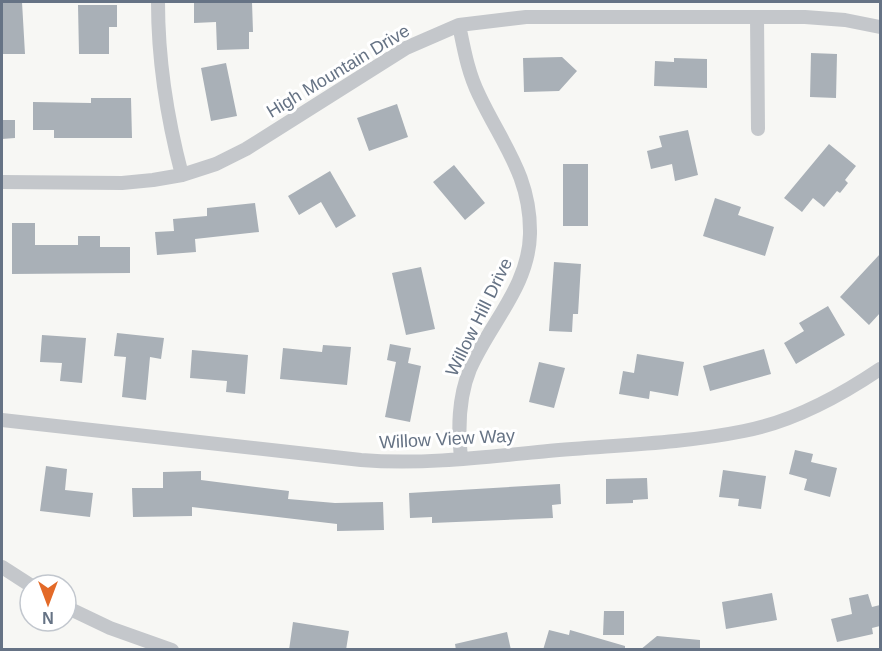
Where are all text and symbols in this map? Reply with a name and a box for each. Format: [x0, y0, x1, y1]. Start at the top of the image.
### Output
street label: High Mountain Drive [263, 20, 413, 122]
street label: Willow Hill Drive [442, 255, 516, 379]
street label: Willow View Way [379, 425, 515, 453]
north arrow [18, 573, 78, 633]
text: N [42, 609, 54, 626]

